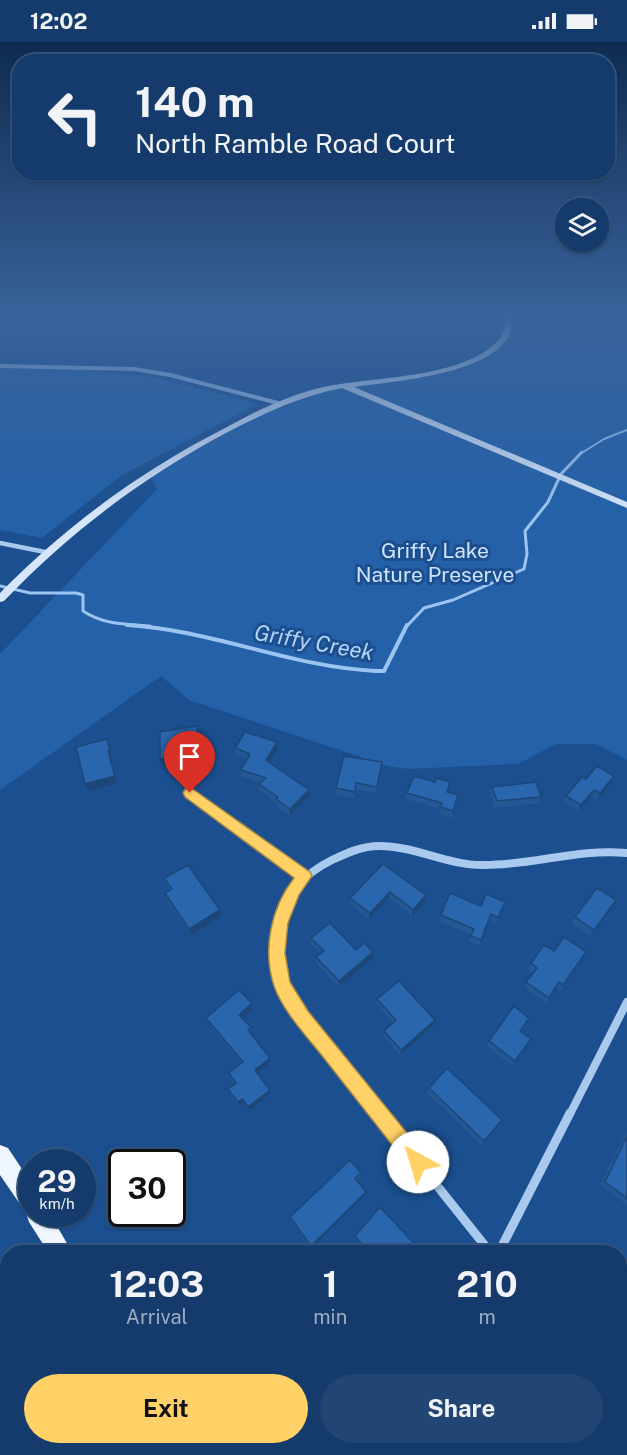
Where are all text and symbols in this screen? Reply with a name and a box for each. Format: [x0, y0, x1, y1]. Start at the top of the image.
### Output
text: 12:02 [30, 8, 87, 34]
text: 140 m [135, 77, 255, 126]
icon: left [36, 78, 114, 156]
text: North Ramble Road Court [135, 127, 456, 159]
map controls [555, 198, 609, 252]
button: layers [555, 198, 609, 252]
park label: Griffy Lake Nature Preserve [356, 538, 514, 587]
water label: Griffy Creek [252, 619, 376, 665]
pin [164, 731, 215, 793]
icon: arrive [173, 740, 206, 773]
position arrow [386, 1130, 450, 1194]
speed limit sign: 30 [108, 1149, 186, 1227]
text: 29 [38, 1163, 76, 1199]
text: km/h [39, 1195, 75, 1212]
text: 12:03 [109, 1263, 204, 1305]
text: 1 [323, 1263, 338, 1305]
text: 210 [456, 1263, 518, 1305]
text: Arrival [126, 1305, 188, 1329]
text: min [313, 1305, 347, 1329]
text: m [478, 1305, 496, 1329]
button: Exit [24, 1374, 308, 1443]
button: Share [320, 1374, 603, 1443]

